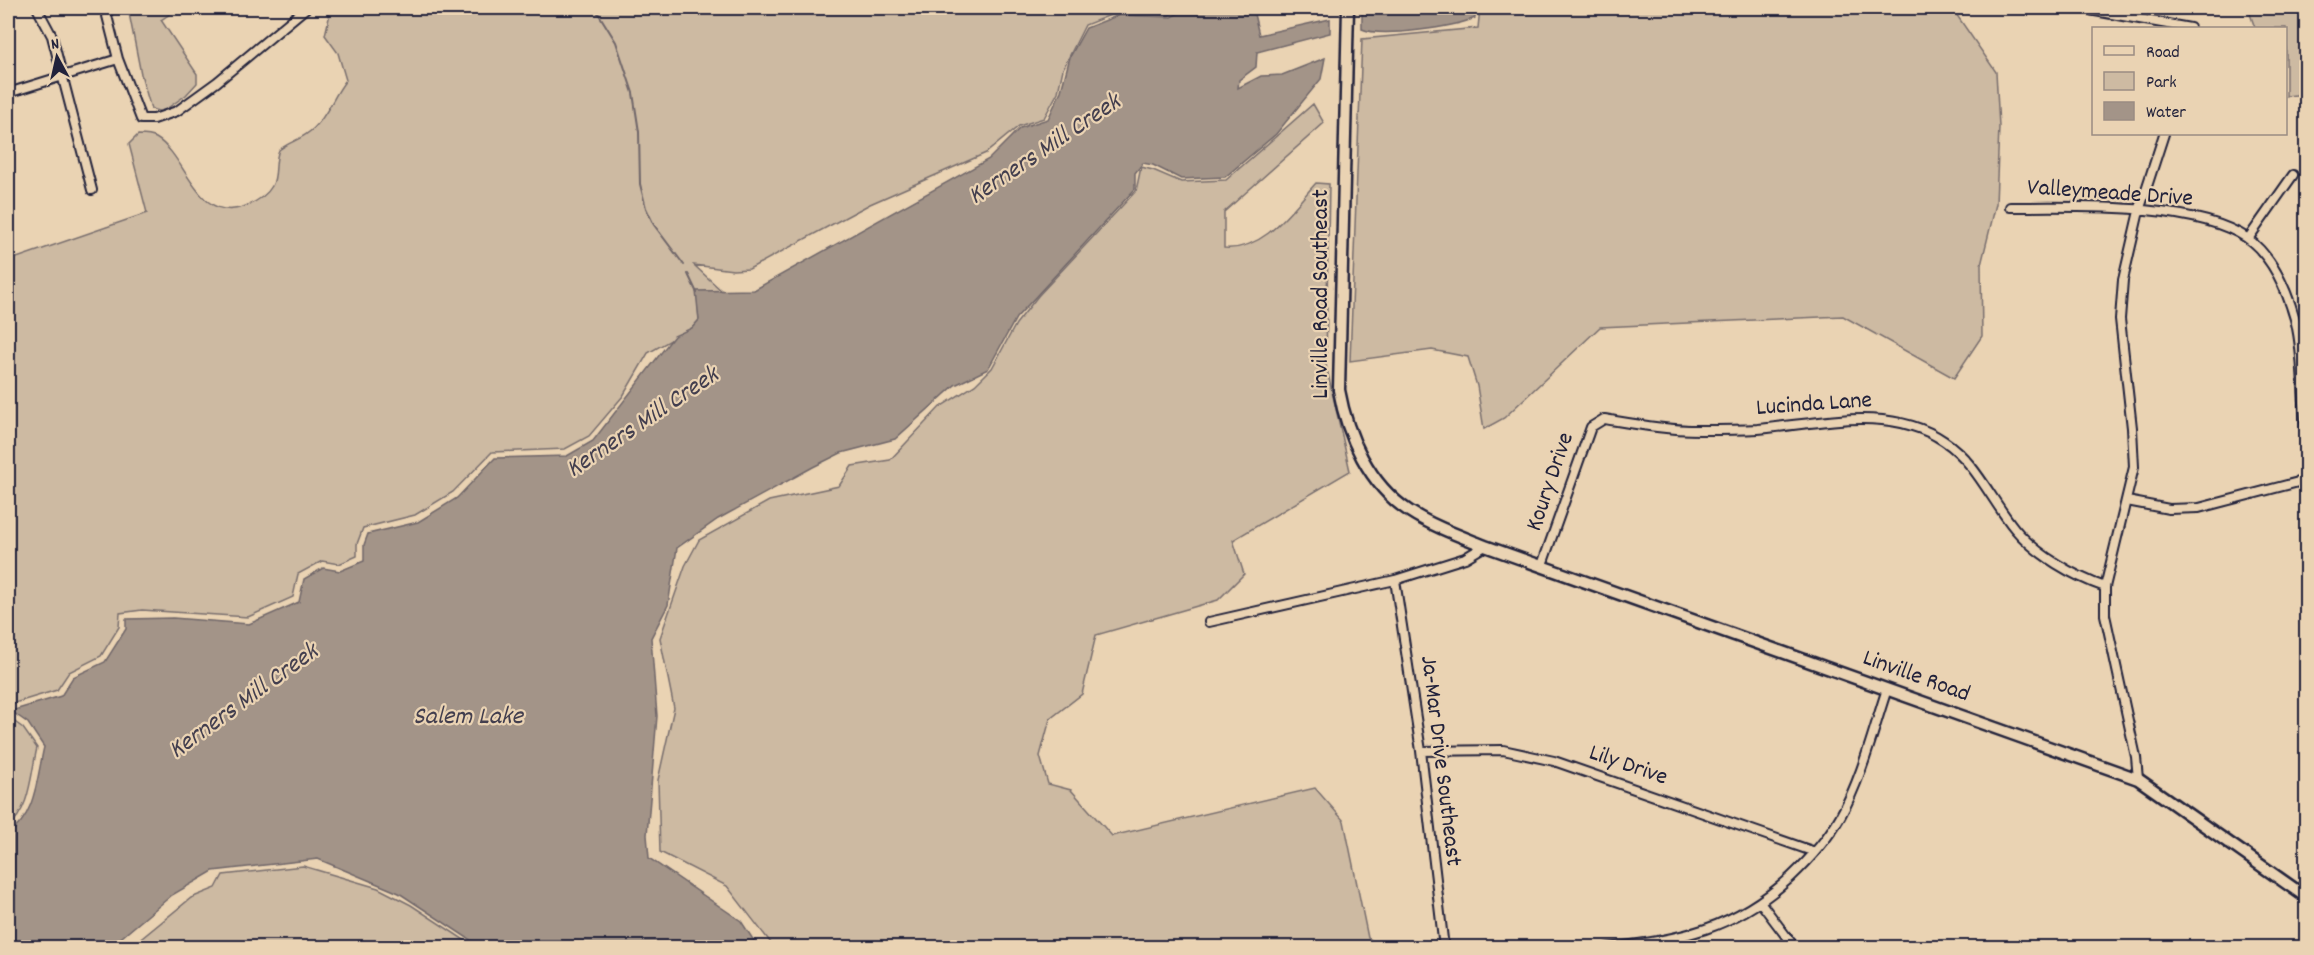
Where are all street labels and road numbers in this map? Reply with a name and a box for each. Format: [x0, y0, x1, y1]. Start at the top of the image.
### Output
street label: Valleymeade Drive [2026, 171, 2194, 217]
street label: Linville Road Southeast [1305, 189, 1339, 399]
street label: Lucinda Lane [1755, 384, 1873, 426]
street label: Koury Drive [1518, 428, 1584, 536]
street label: Linville Road [1858, 642, 1974, 712]
street label: Ja-Mar Drive Southeast [1410, 654, 1470, 868]
street label: Lily Drive [1584, 737, 1672, 795]

